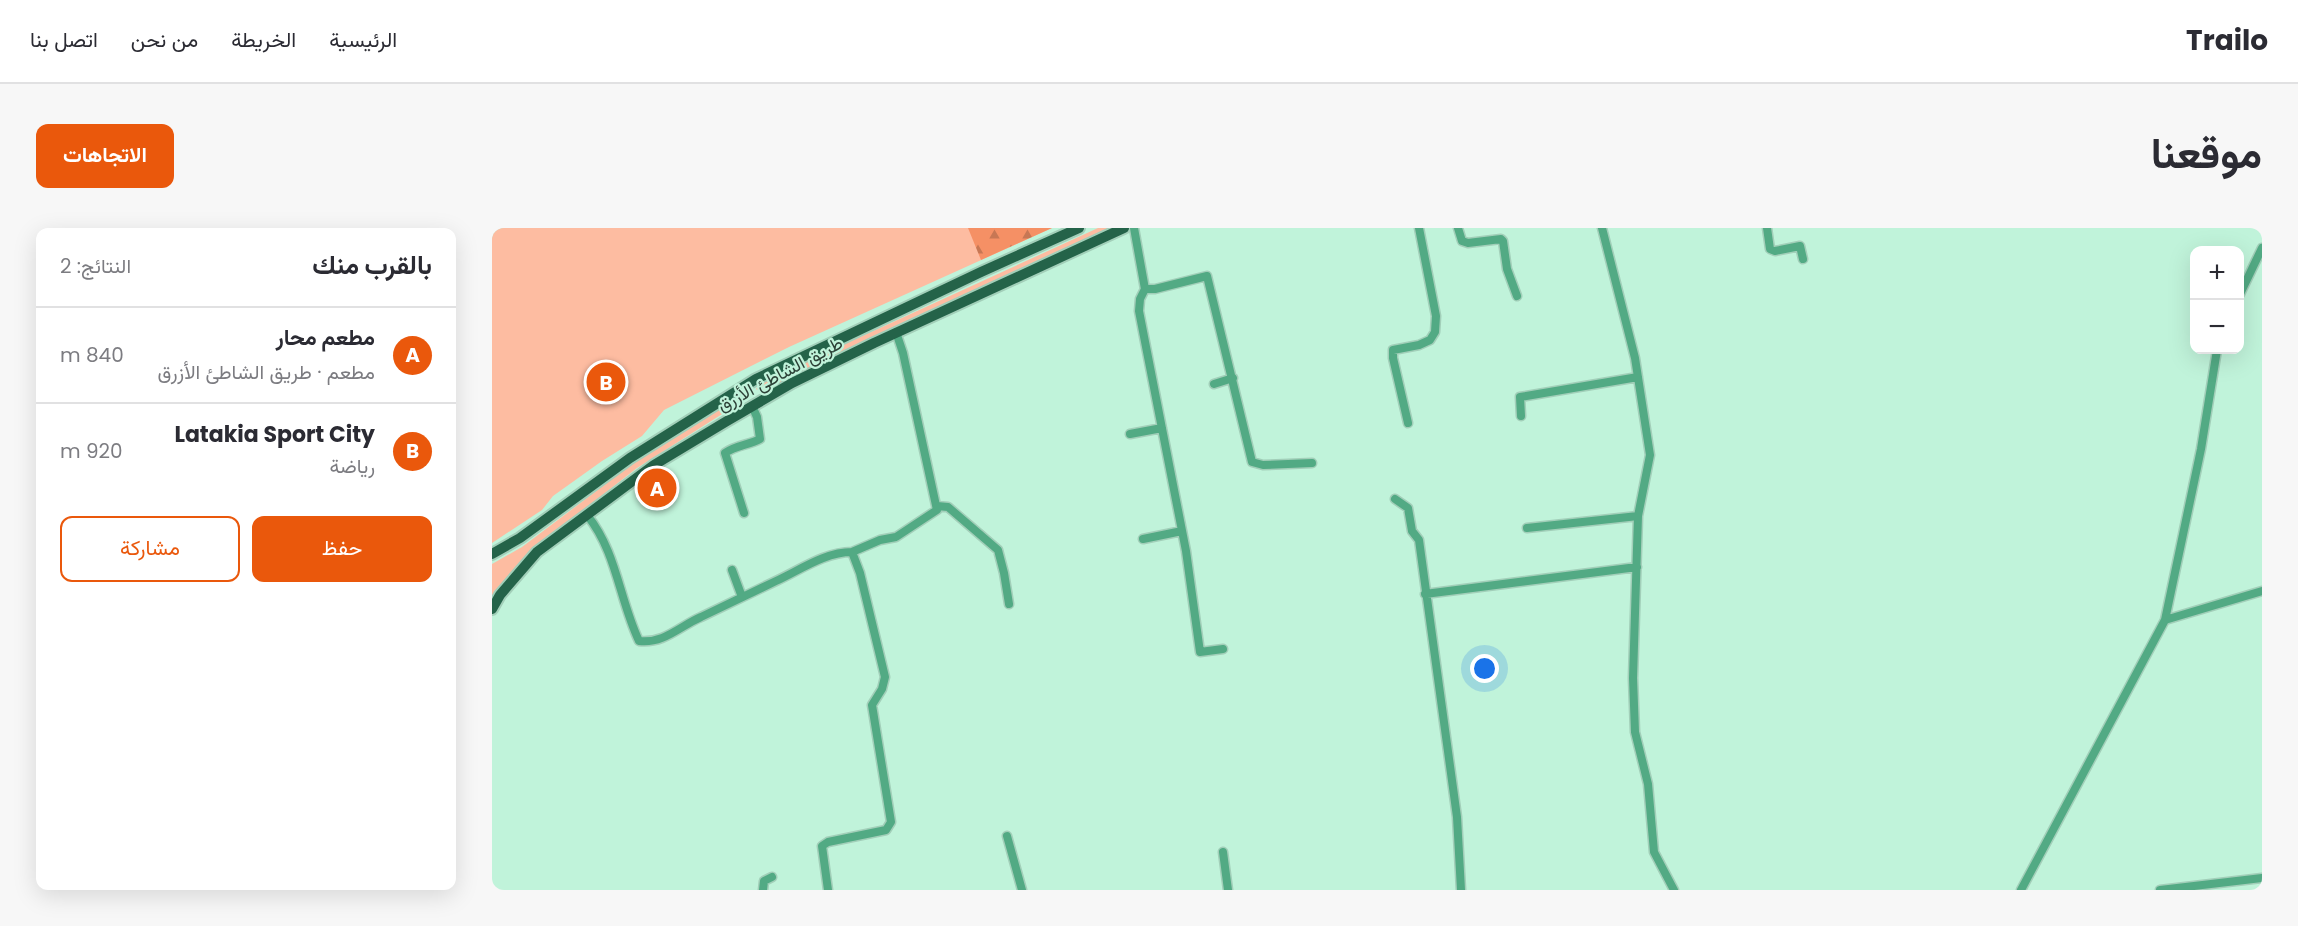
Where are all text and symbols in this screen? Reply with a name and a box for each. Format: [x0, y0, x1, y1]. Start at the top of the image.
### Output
text: Trailo [2186, 21, 2268, 60]
text: اتصل بنا [30, 25, 98, 54]
text: من نحن [131, 25, 198, 54]
text: الخريطة [231, 25, 296, 54]
text: الرئيسية [329, 25, 397, 54]
button: الاتجاهات [36, 124, 174, 188]
text: موقعنا [2151, 124, 2262, 183]
map controls [2190, 246, 2244, 354]
button: + [2190, 246, 2244, 300]
text: بالقرب منك [312, 247, 432, 283]
text: النتائج: 2 [60, 252, 131, 280]
button: − [2190, 300, 2244, 354]
text: مطعم محار [276, 322, 375, 353]
street label: طريق الشاطئ الأزرق [713, 330, 847, 417]
text: 840 m [60, 341, 124, 369]
text: A [405, 341, 420, 369]
text: مطعم · طريق الشاطئ الأزرق [158, 358, 375, 386]
pin: B [586, 360, 626, 404]
text: Latakia Sport City [174, 419, 375, 450]
text: 920 m [60, 437, 123, 465]
text: B [406, 437, 419, 465]
text: رياضة [330, 452, 375, 480]
pin: A [638, 466, 676, 510]
button: مشاركة [60, 516, 240, 582]
button: حفظ [252, 516, 432, 582]
your location [1470, 654, 1499, 683]

